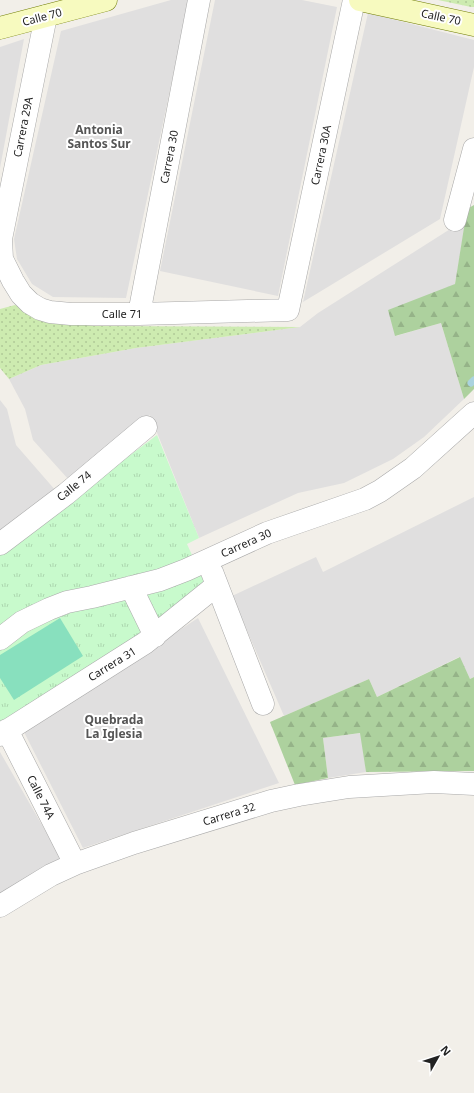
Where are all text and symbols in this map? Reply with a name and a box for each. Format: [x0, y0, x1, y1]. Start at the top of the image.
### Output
street label: Calle 70 [20, 4, 63, 29]
street label: Calle 70 [420, 5, 462, 28]
street label: Carrera 29A [9, 95, 36, 158]
district label: Antonia Santos Sur [67, 121, 131, 152]
street label: Carrera 30A [307, 122, 334, 186]
street label: Carrera 30 [156, 129, 181, 185]
street label: Calle 71 [102, 306, 142, 321]
street label: Calle 74 [53, 467, 95, 504]
street label: Carrera 30 [218, 525, 274, 560]
street label: Carrera 31 [85, 643, 139, 684]
district label: Quebrada La Iglesia [84, 711, 144, 742]
street label: Calle 74A [24, 772, 59, 822]
street label: Carrera 32 [201, 798, 257, 829]
north arrow [418, 1037, 458, 1077]
text: N [438, 1042, 455, 1059]

